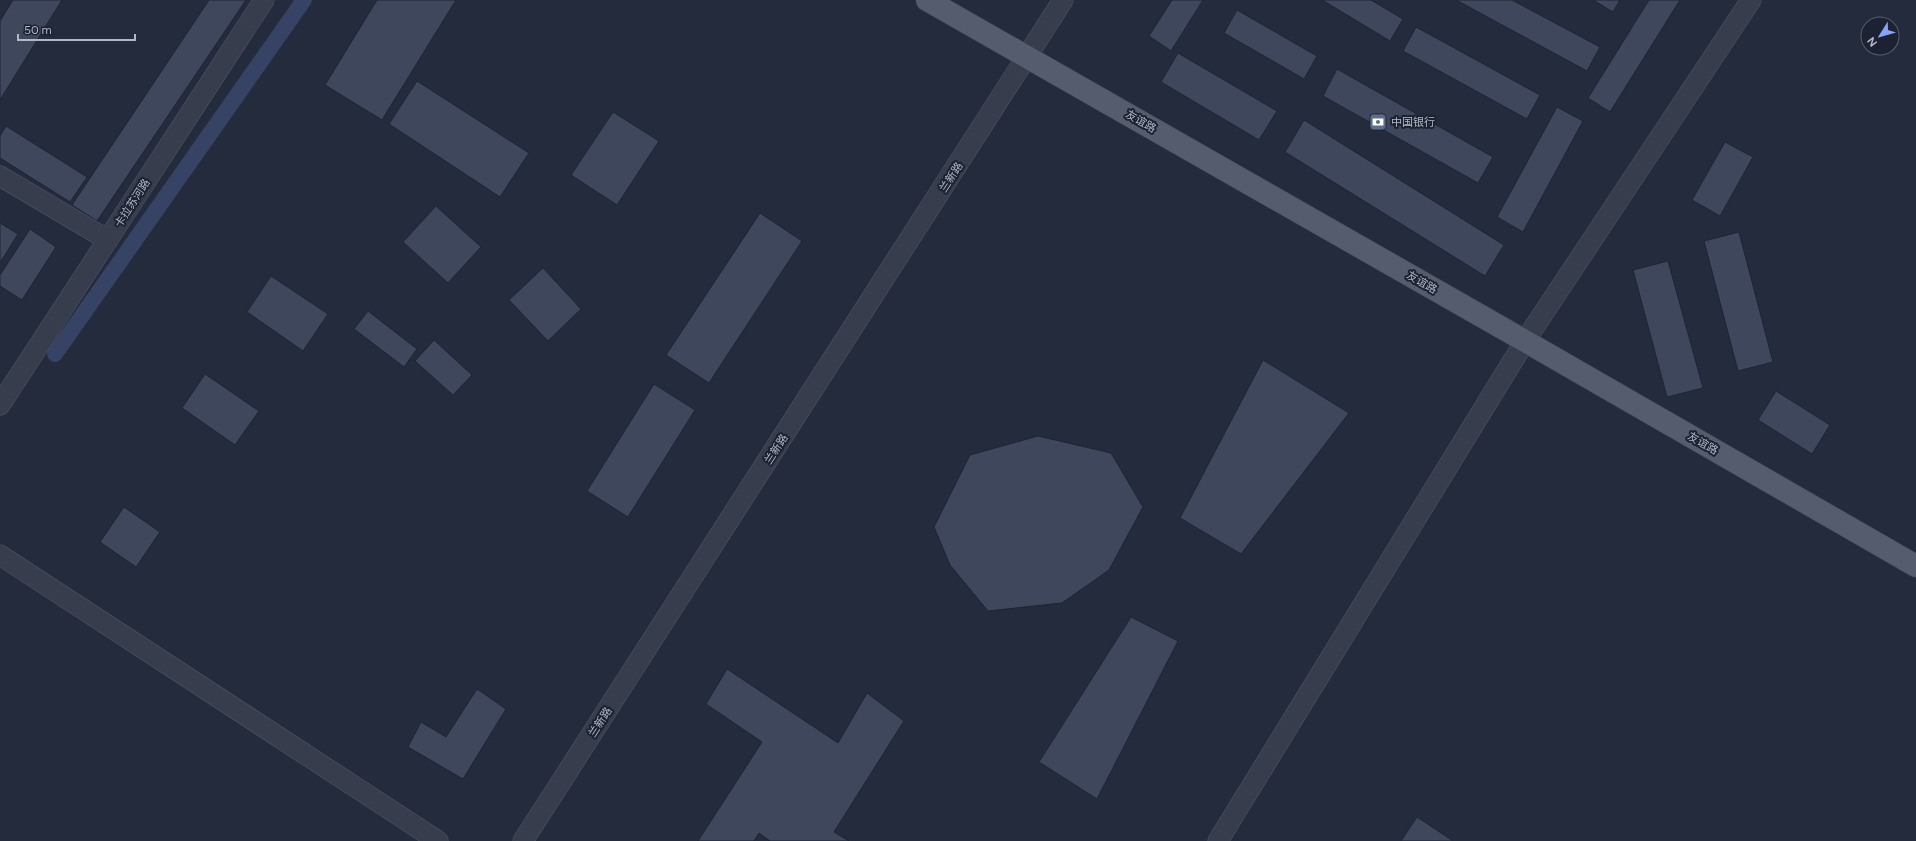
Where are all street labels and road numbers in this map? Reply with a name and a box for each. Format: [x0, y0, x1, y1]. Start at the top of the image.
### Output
street label: 友谊路 [1123, 108, 1158, 135]
street label: 兰新路 [937, 160, 966, 195]
street label: 卡拉苏河路 [112, 177, 153, 230]
street label: 友谊路 [1404, 269, 1439, 296]
street label: 友谊路 [1685, 430, 1720, 457]
street label: 兰新路 [762, 432, 791, 467]
street label: 兰新路 [586, 705, 615, 740]

